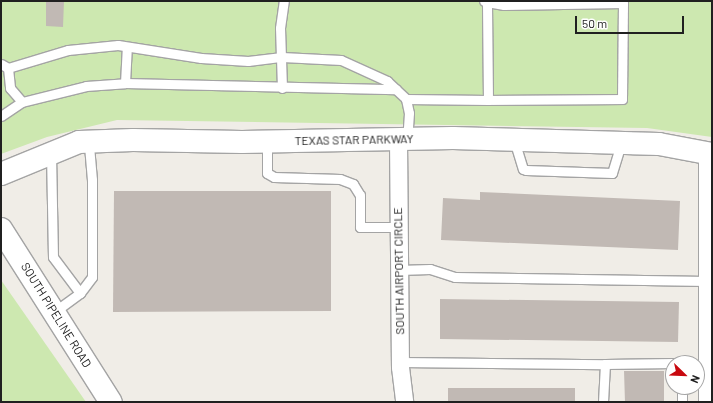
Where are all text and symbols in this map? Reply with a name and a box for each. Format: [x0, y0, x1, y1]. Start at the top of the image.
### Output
scale bar [577, 8, 686, 34]
text: 50 m [582, 16, 607, 30]
street label: TEXAS STAR PARKWAY [294, 132, 414, 148]
street label: SOUTH AIRPORT CIRCLE [391, 207, 407, 335]
street label: SOUTH PIPELINE ROAD [18, 260, 94, 370]
north arrow [665, 355, 705, 395]
text: N [688, 374, 703, 385]

